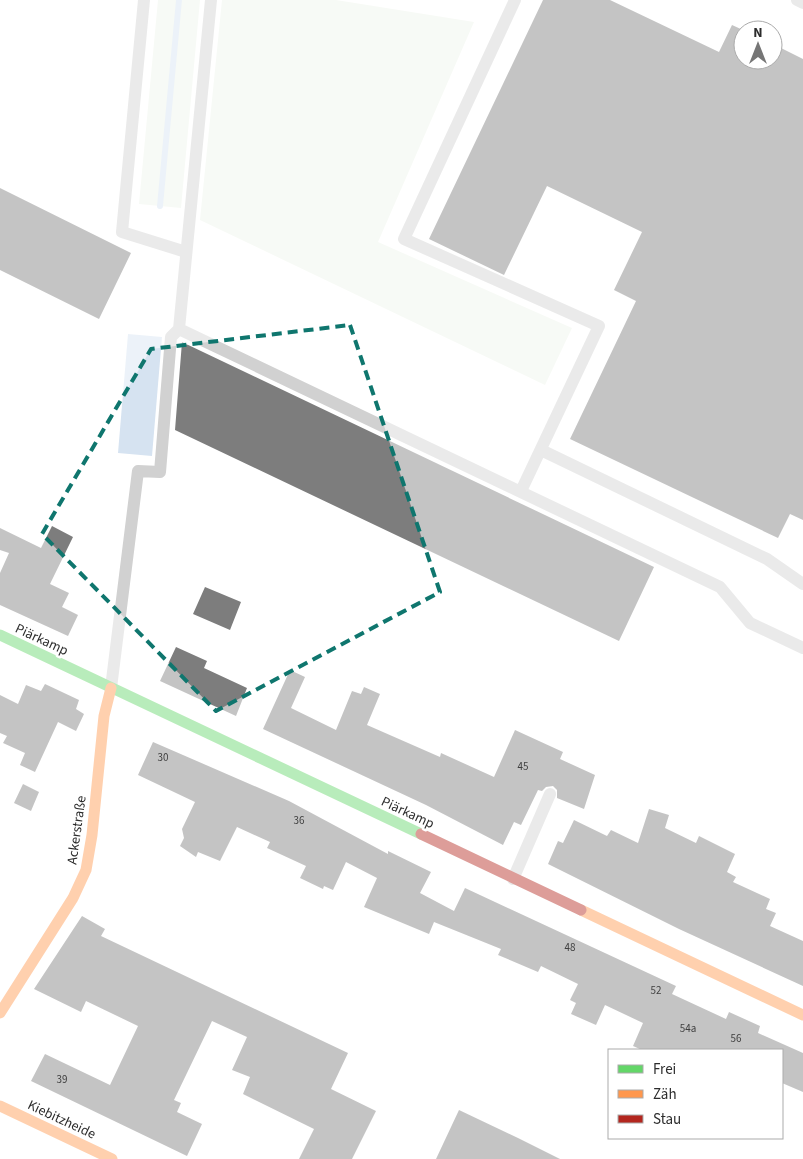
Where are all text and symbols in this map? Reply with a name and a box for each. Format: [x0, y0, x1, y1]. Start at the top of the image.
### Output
north arrow [733, 20, 783, 70]
text: N [753, 23, 763, 43]
street label: Piärkamp [12, 619, 72, 661]
house number: 30 [158, 750, 168, 765]
house number: 45 [518, 759, 528, 774]
street label: Piärkamp [378, 792, 438, 834]
street label: Ackerstraße [62, 794, 92, 866]
house number: 36 [294, 813, 305, 828]
house number: 48 [565, 940, 576, 955]
house number: 52 [651, 983, 661, 998]
house number: 54a [680, 1021, 696, 1036]
house number: 56 [731, 1031, 742, 1046]
legend [608, 1049, 783, 1139]
text: Frei [653, 1059, 676, 1080]
house number: 39 [57, 1072, 67, 1087]
text: Zäh [653, 1084, 677, 1105]
street label: Kiebitzheide [24, 1095, 99, 1144]
text: Stau [653, 1109, 681, 1130]

